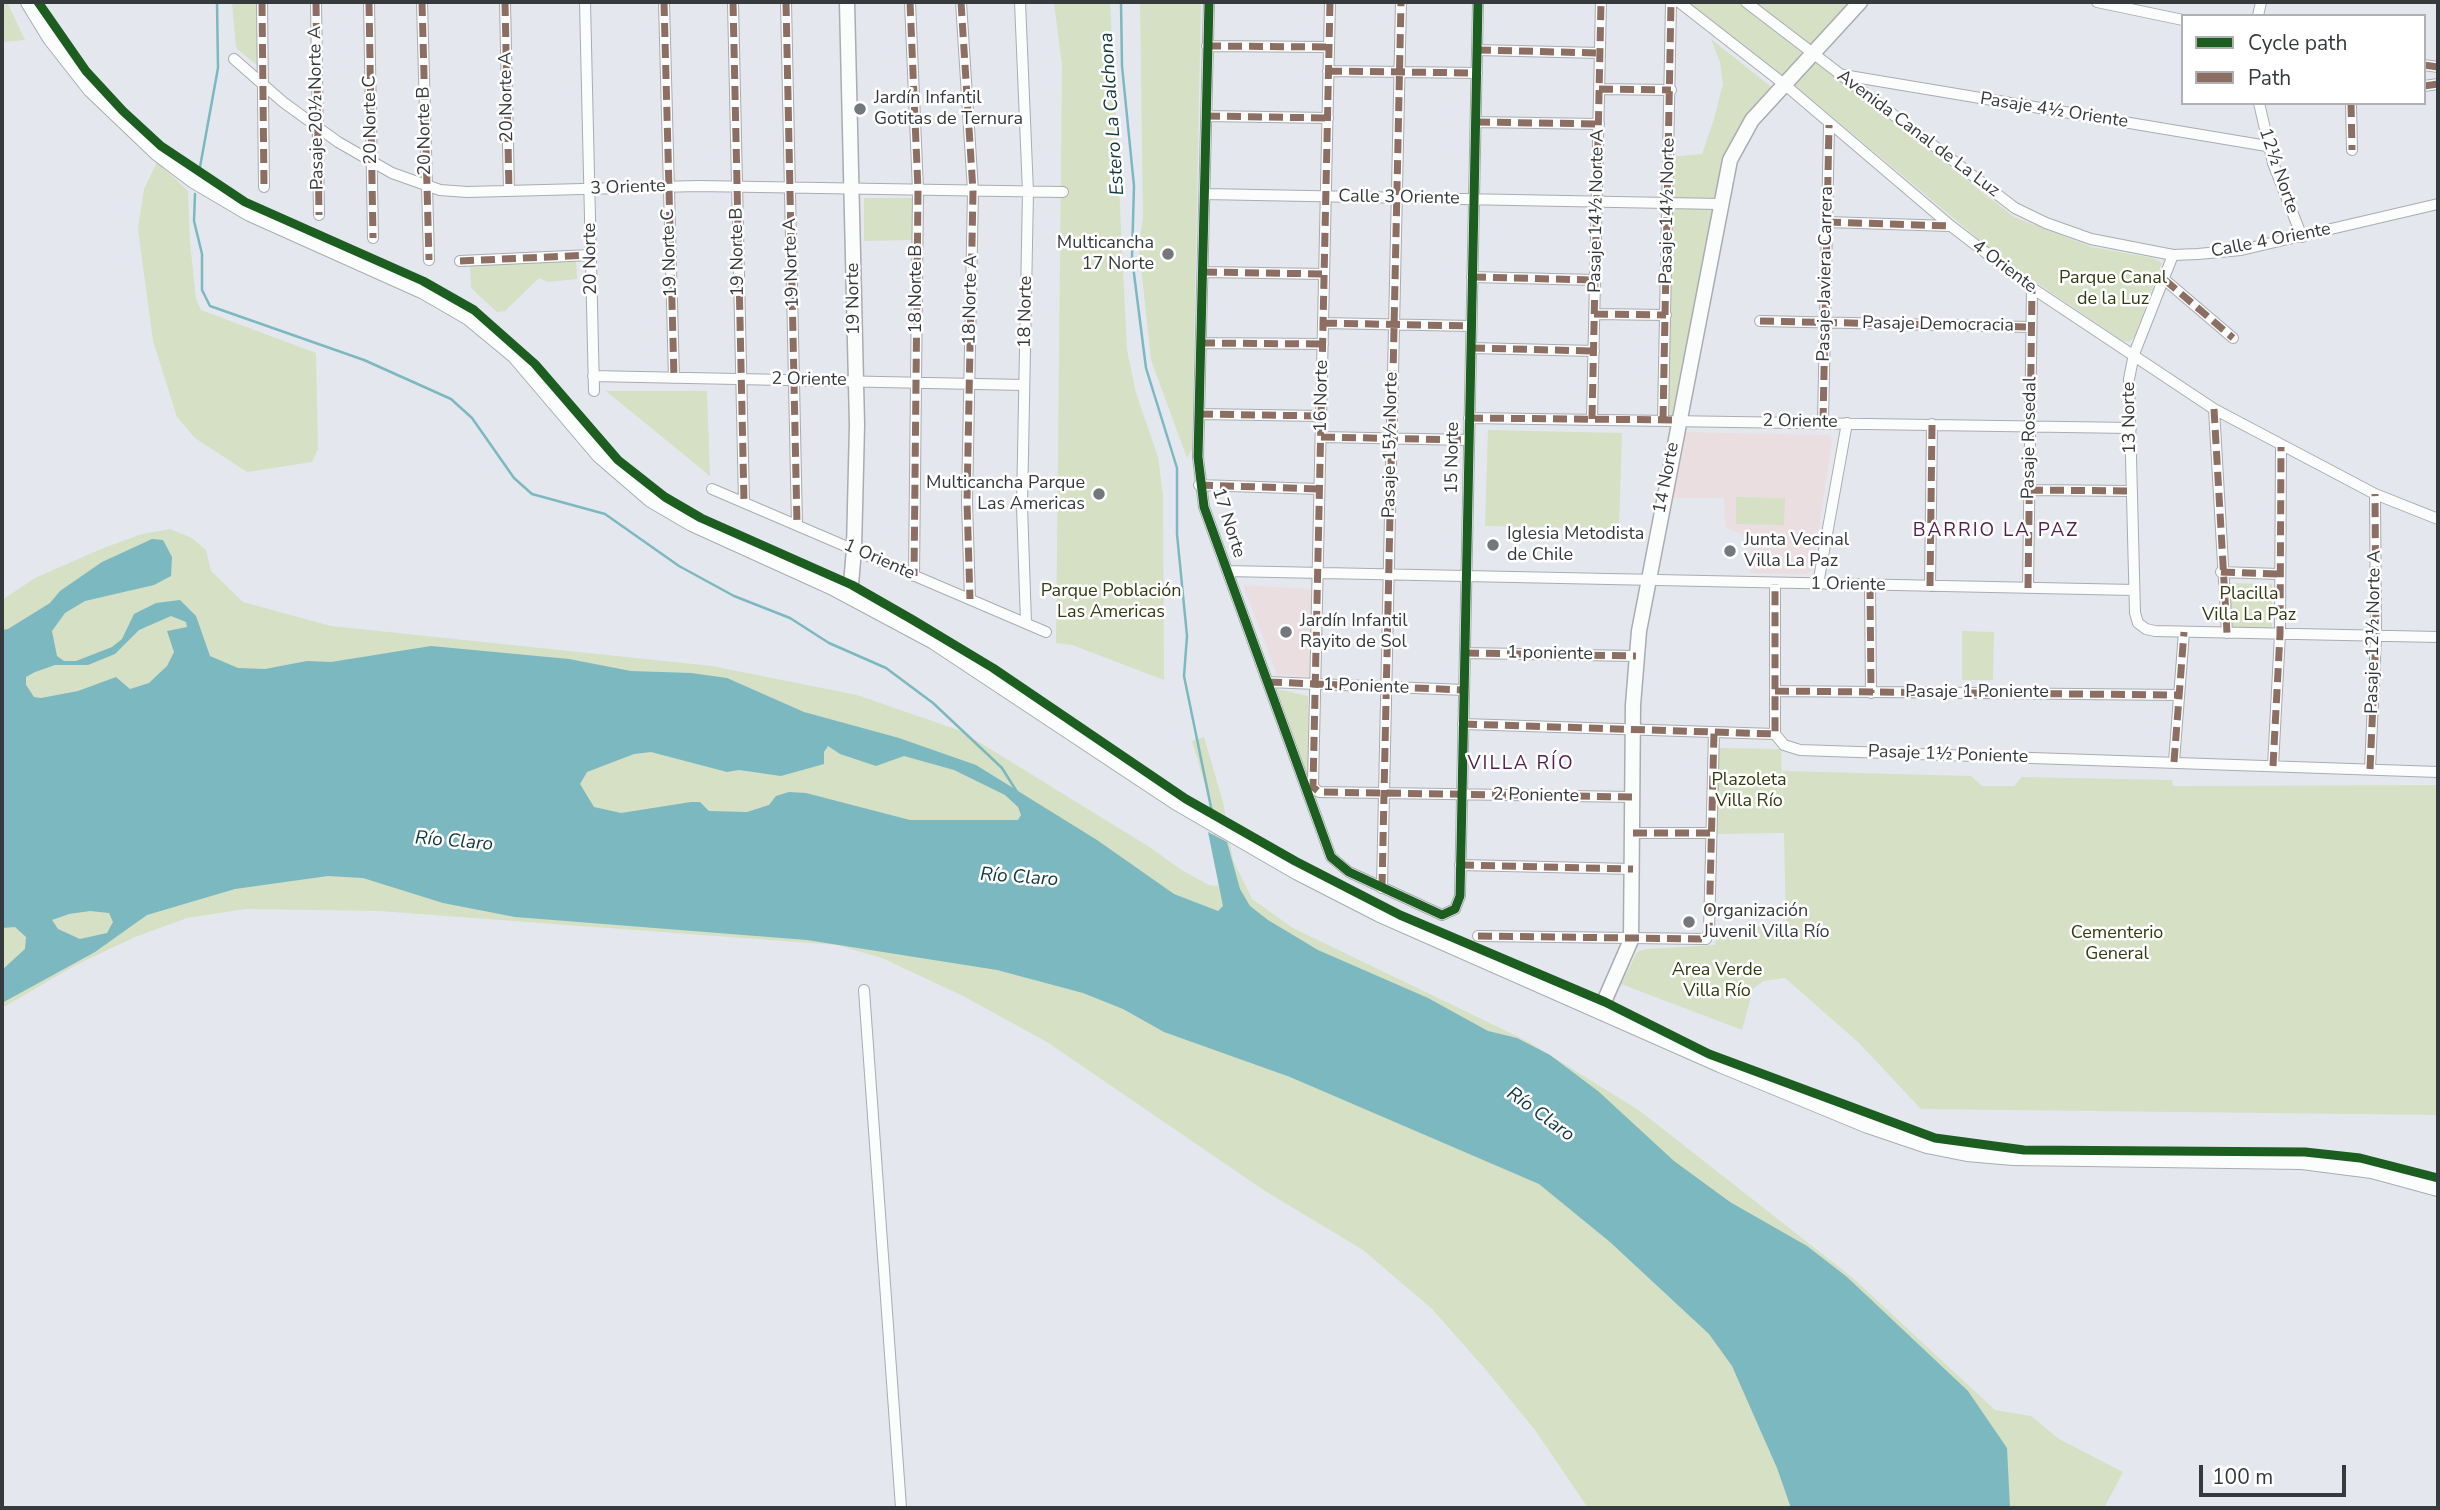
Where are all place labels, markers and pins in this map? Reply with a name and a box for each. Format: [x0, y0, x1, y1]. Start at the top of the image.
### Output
place label: Jardín Infantil Gotitas de Ternura [874, 88, 1023, 130]
marker: Jardín Infantil Gotitas de Ternura [852, 101, 868, 117]
place label: Multicancha 17 Norte [1057, 233, 1154, 276]
marker: Multicancha 17 Norte [1160, 246, 1176, 262]
place label: Multicancha Parque Las Americas [926, 473, 1085, 516]
marker: Multicancha Parque Las Americas [1091, 486, 1107, 502]
place label: Iglesia Metodista de Chile [1507, 524, 1644, 566]
place label: Junta Vecinal Villa La Paz [1744, 530, 1849, 572]
marker: Iglesia Metodista de Chile [1485, 537, 1501, 553]
marker: Junta Vecinal Villa La Paz [1722, 543, 1738, 559]
place label: Jardín Infantil Rayito de Sol [1300, 611, 1408, 654]
marker: Jardín Infantil Rayito de Sol [1278, 624, 1294, 640]
place label: Organización Juvenil Villa Río [1703, 901, 1830, 944]
marker: Organización Juvenil Villa Río [1681, 914, 1697, 930]

